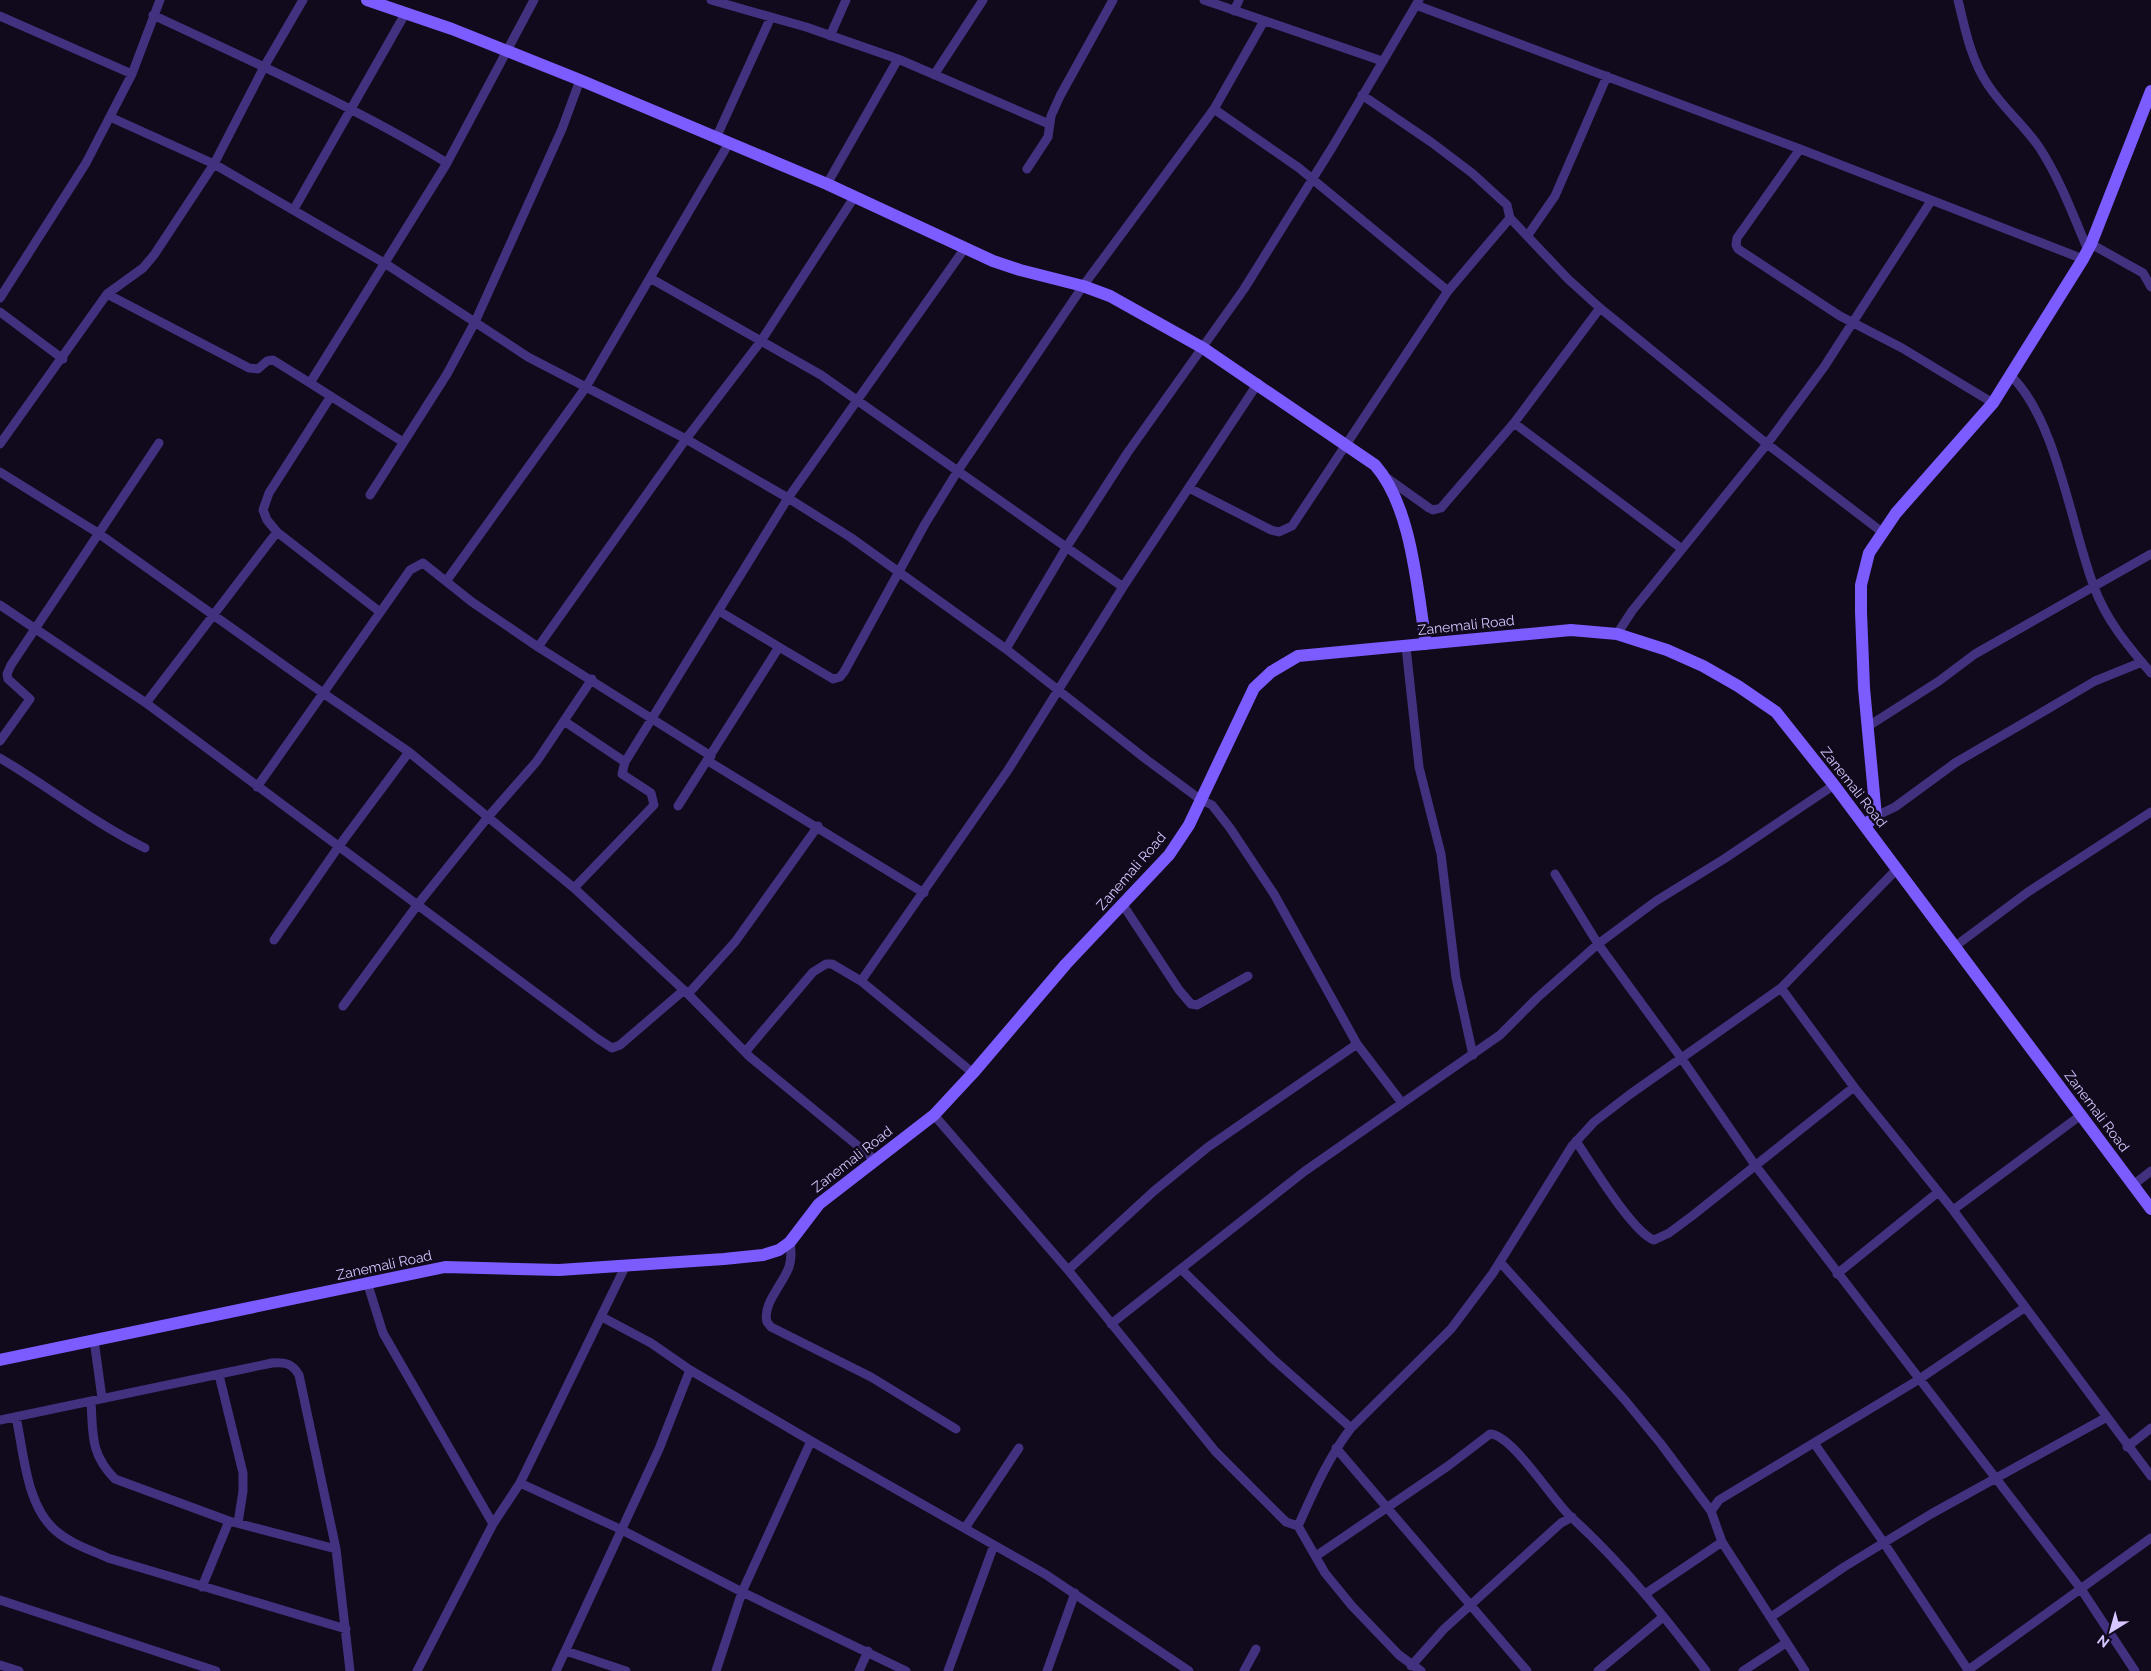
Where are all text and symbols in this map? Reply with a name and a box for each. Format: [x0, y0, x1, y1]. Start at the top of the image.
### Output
street label: Zanemali Road [1417, 612, 1515, 638]
street label: Zanemali Road [1818, 744, 1890, 830]
street label: Zanemali Road [1093, 829, 1169, 913]
street label: Zanemali Road [2061, 1067, 2133, 1155]
street label: Zanemali Road [809, 1123, 895, 1195]
street label: Zanemali Road [335, 1247, 433, 1283]
north arrow [2086, 1606, 2136, 1656]
text: N [2094, 1632, 2112, 1651]

